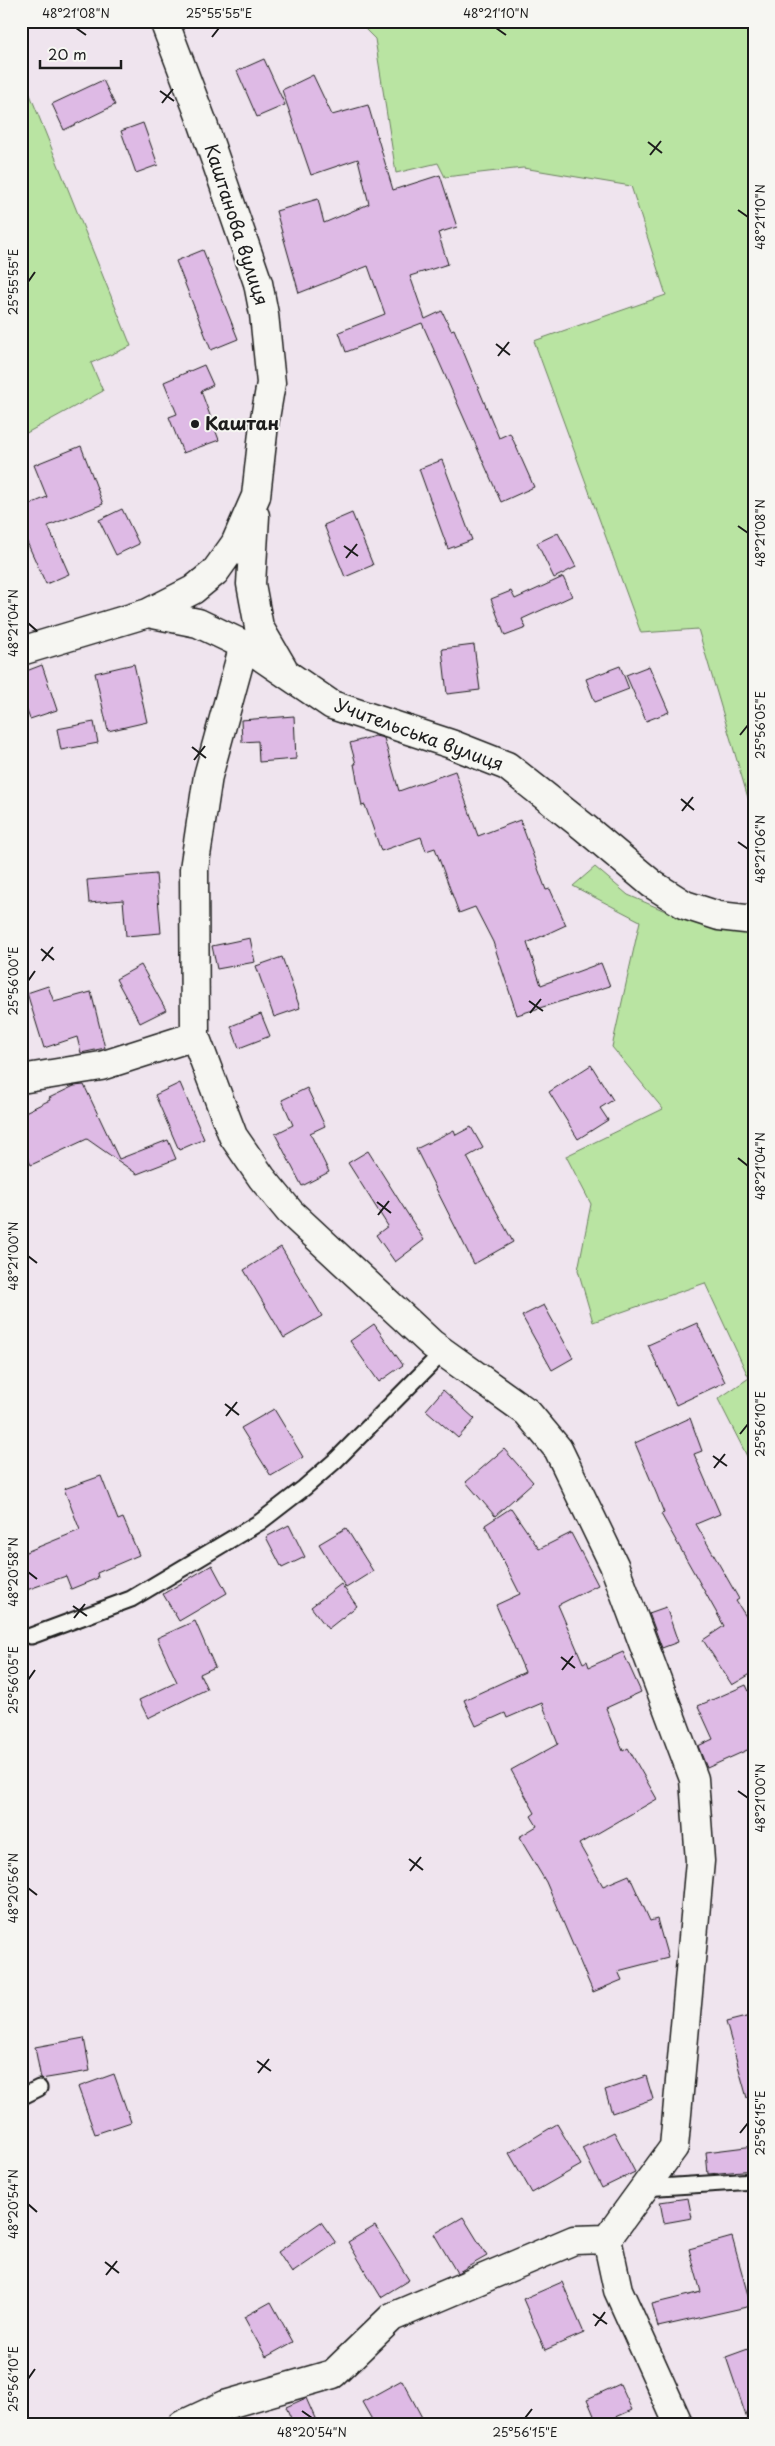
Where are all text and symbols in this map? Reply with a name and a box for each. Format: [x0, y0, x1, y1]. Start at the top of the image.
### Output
text: 48°21'08"N [42, 4, 110, 22]
text: 25°55'55"E [186, 4, 252, 22]
text: 48°21'10"N [463, 4, 529, 22]
scale bar [40, 38, 121, 70]
text: 20 m [48, 42, 87, 65]
street label: Каштанова вулиця [199, 140, 276, 309]
text: 48°21'10"N [751, 184, 769, 250]
text: 25°55'55"E [4, 249, 22, 315]
place label: Каштан [205, 409, 279, 436]
marker: Каштан [189, 418, 201, 430]
text: 48°21'08"N [751, 499, 769, 567]
text: 48°21'04"N [4, 589, 22, 657]
street label: Учительська вулиця [331, 690, 508, 777]
text: 25°56'05"E [751, 691, 769, 759]
text: 48°21'06"N [751, 815, 769, 883]
text: 25°56'00"E [4, 946, 22, 1016]
text: 48°21'04"N [751, 1132, 769, 1200]
text: 48°21'00"N [4, 1222, 22, 1290]
text: 25°56'10"E [751, 1391, 769, 1457]
text: 48°20'58"N [4, 1537, 22, 1607]
text: 25°56'05"E [4, 1646, 22, 1714]
text: 48°21'00"N [751, 1764, 769, 1832]
text: 48°20'56"N [4, 1853, 22, 1923]
text: 25°56'15"E [751, 2090, 769, 2156]
text: 48°20'54"N [4, 2169, 22, 2239]
text: 25°56'10"E [4, 2346, 22, 2412]
text: 48°20'54"N [277, 2423, 347, 2441]
text: 25°56'15"E [492, 2423, 558, 2441]

